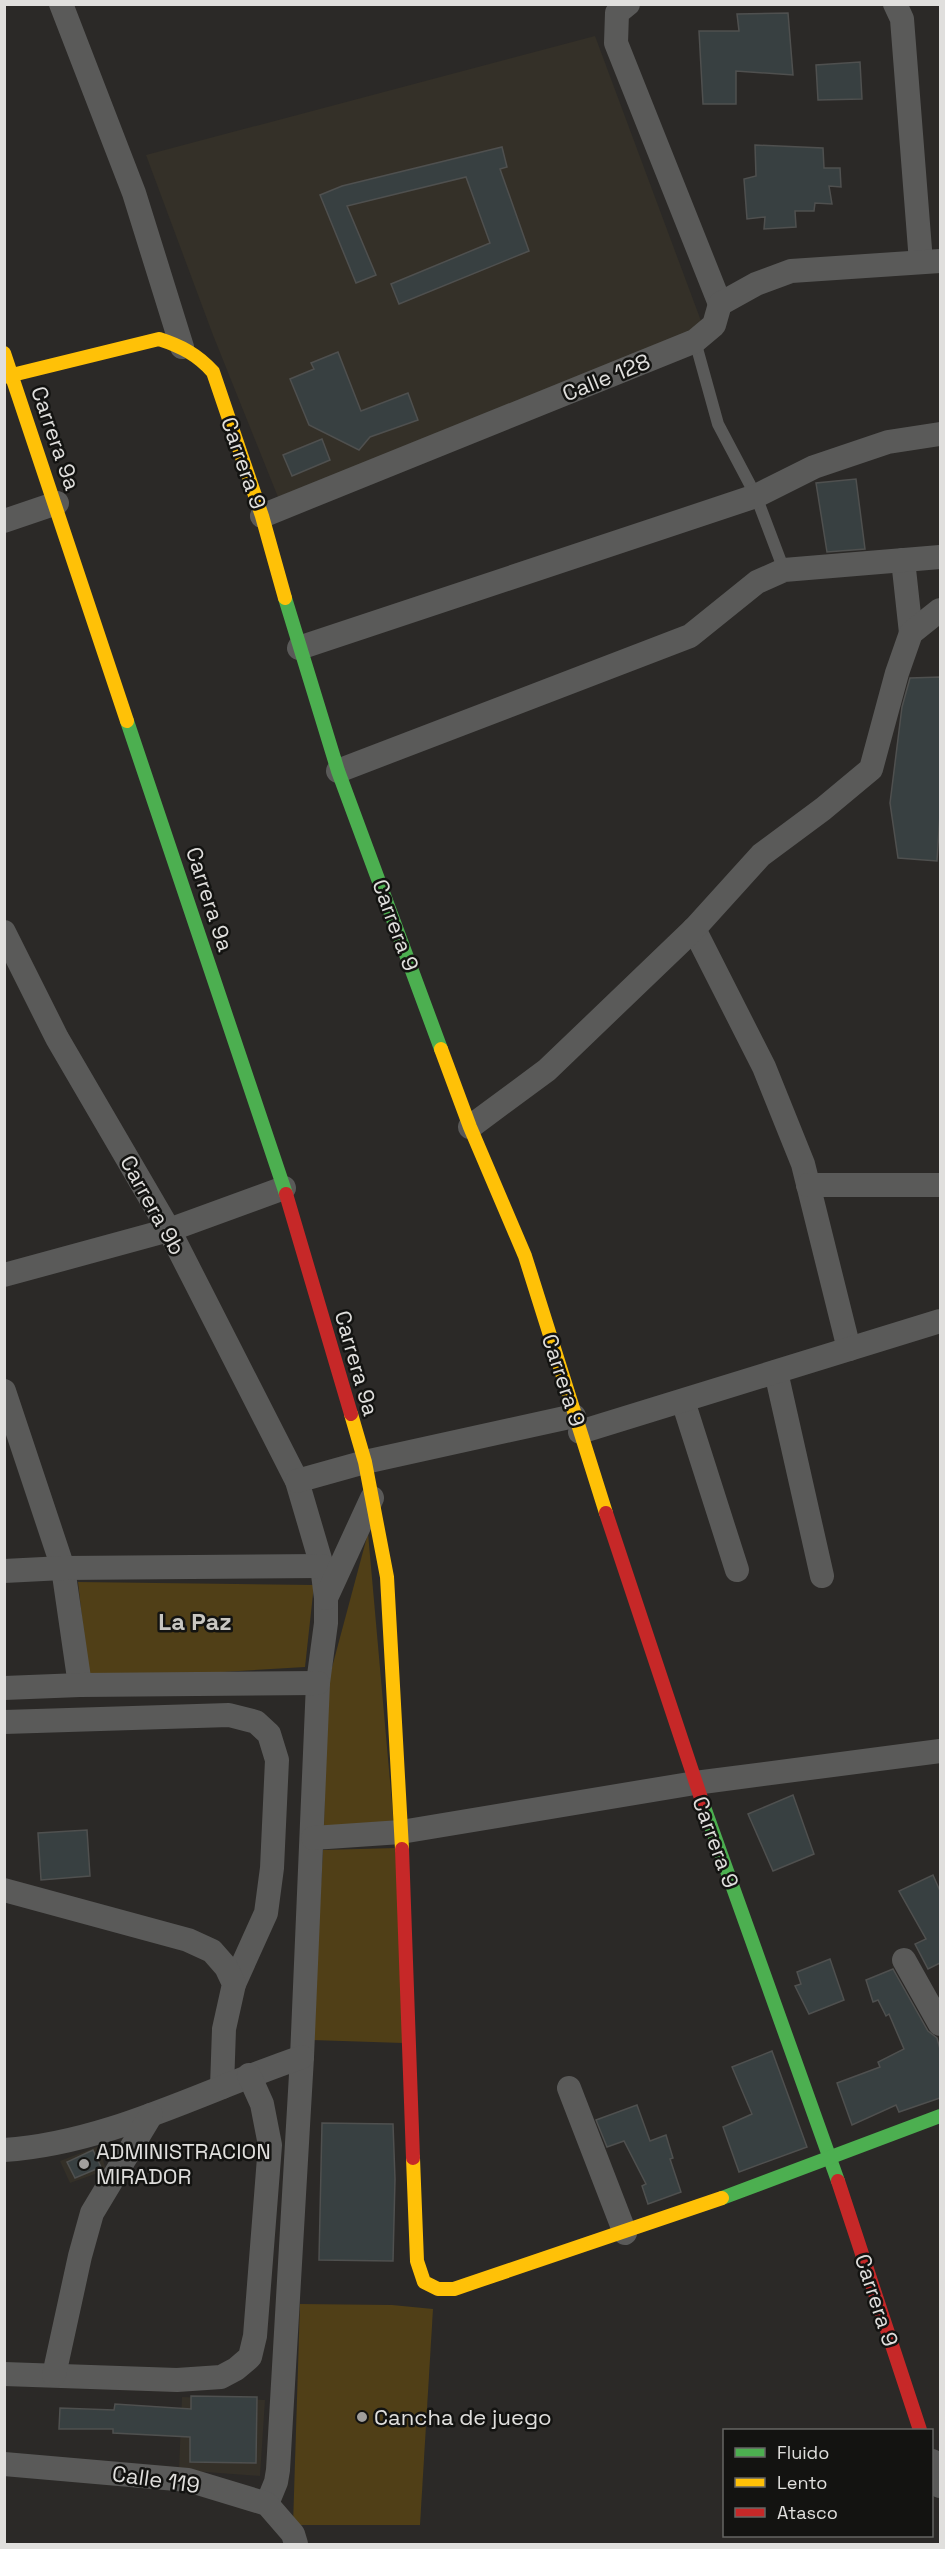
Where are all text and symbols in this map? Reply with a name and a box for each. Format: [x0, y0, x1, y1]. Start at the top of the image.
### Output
street label: Calle 128 [558, 347, 654, 407]
street label: Carrera 9a [25, 382, 87, 494]
street label: Carrera 9 [215, 413, 273, 513]
street label: Carrera 9a [180, 843, 240, 955]
street label: Carrera 9 [366, 875, 426, 975]
street label: Carrera 9b [114, 1150, 192, 1260]
street label: Carrera 9a [329, 1307, 385, 1419]
street label: Carrera 9 [536, 1330, 592, 1430]
district label: La Paz [158, 1606, 232, 1637]
street label: Carrera 9 [686, 1792, 746, 1892]
place label: ADMINISTRACION MIRADOR [96, 2137, 271, 2190]
marker: ADMINISTRACION MIRADOR [77, 2157, 91, 2171]
street label: Carrera 9 [849, 2250, 905, 2350]
place label: Cancha de juego [374, 2403, 552, 2431]
marker: Cancha de juego [355, 2410, 369, 2424]
legend [723, 2429, 933, 2537]
text: Fluido [777, 2441, 829, 2464]
street label: Calle 119 [110, 2459, 202, 2499]
text: Lento [777, 2471, 827, 2494]
text: Atasco [777, 2501, 838, 2524]

